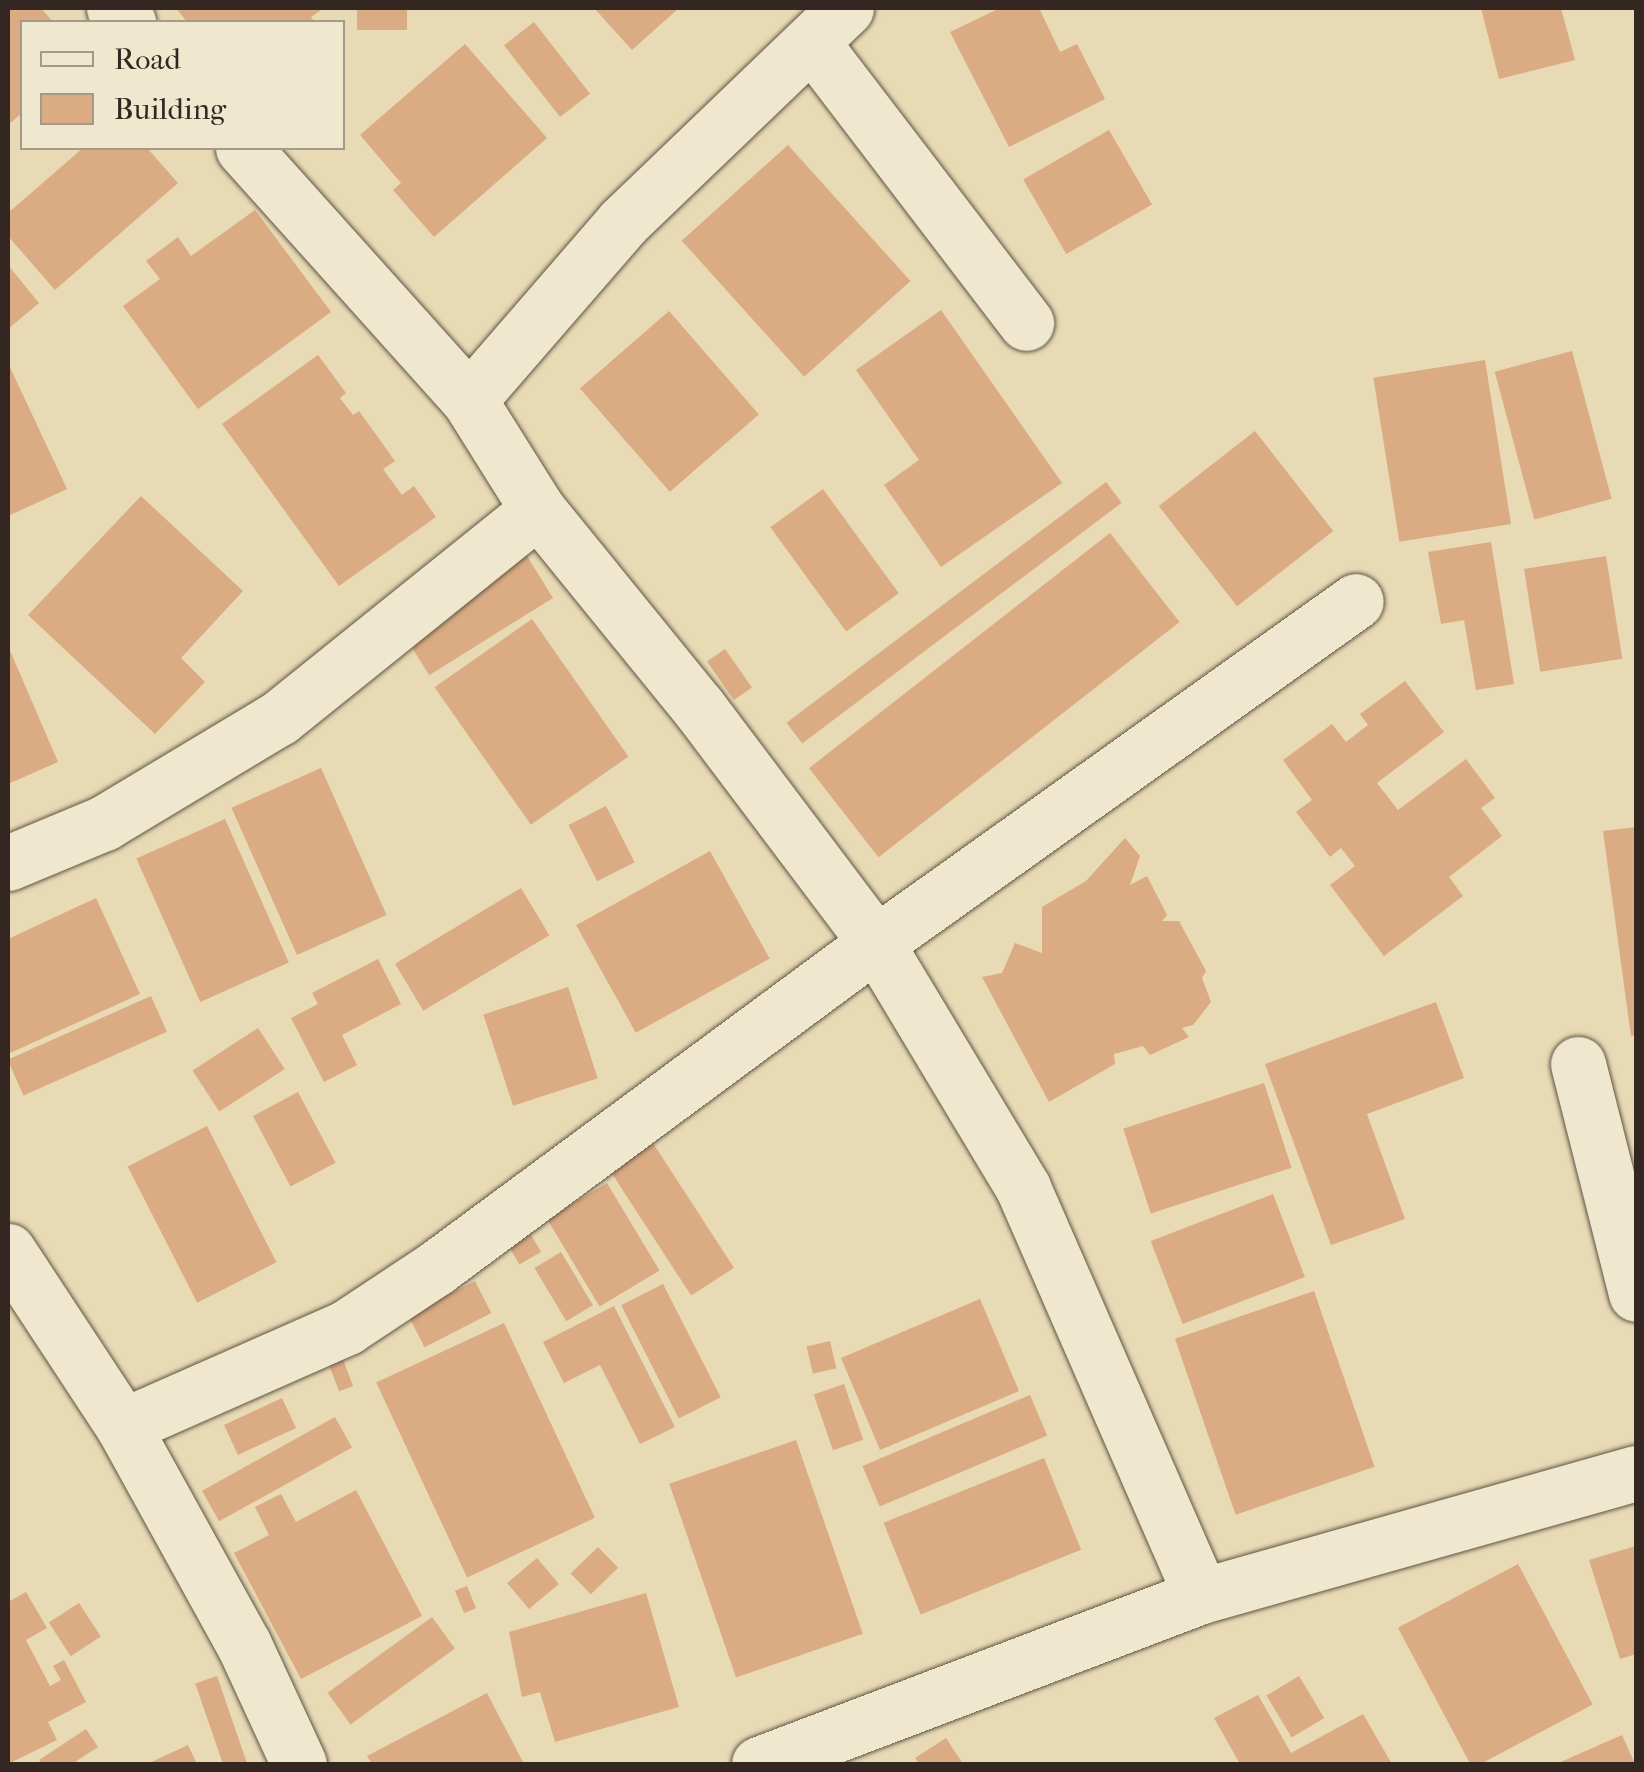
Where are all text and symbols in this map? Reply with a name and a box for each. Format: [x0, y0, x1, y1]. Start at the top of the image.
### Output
legend [20, 20, 345, 150]
text: Road [114, 42, 181, 77]
text: Building [114, 92, 226, 127]

